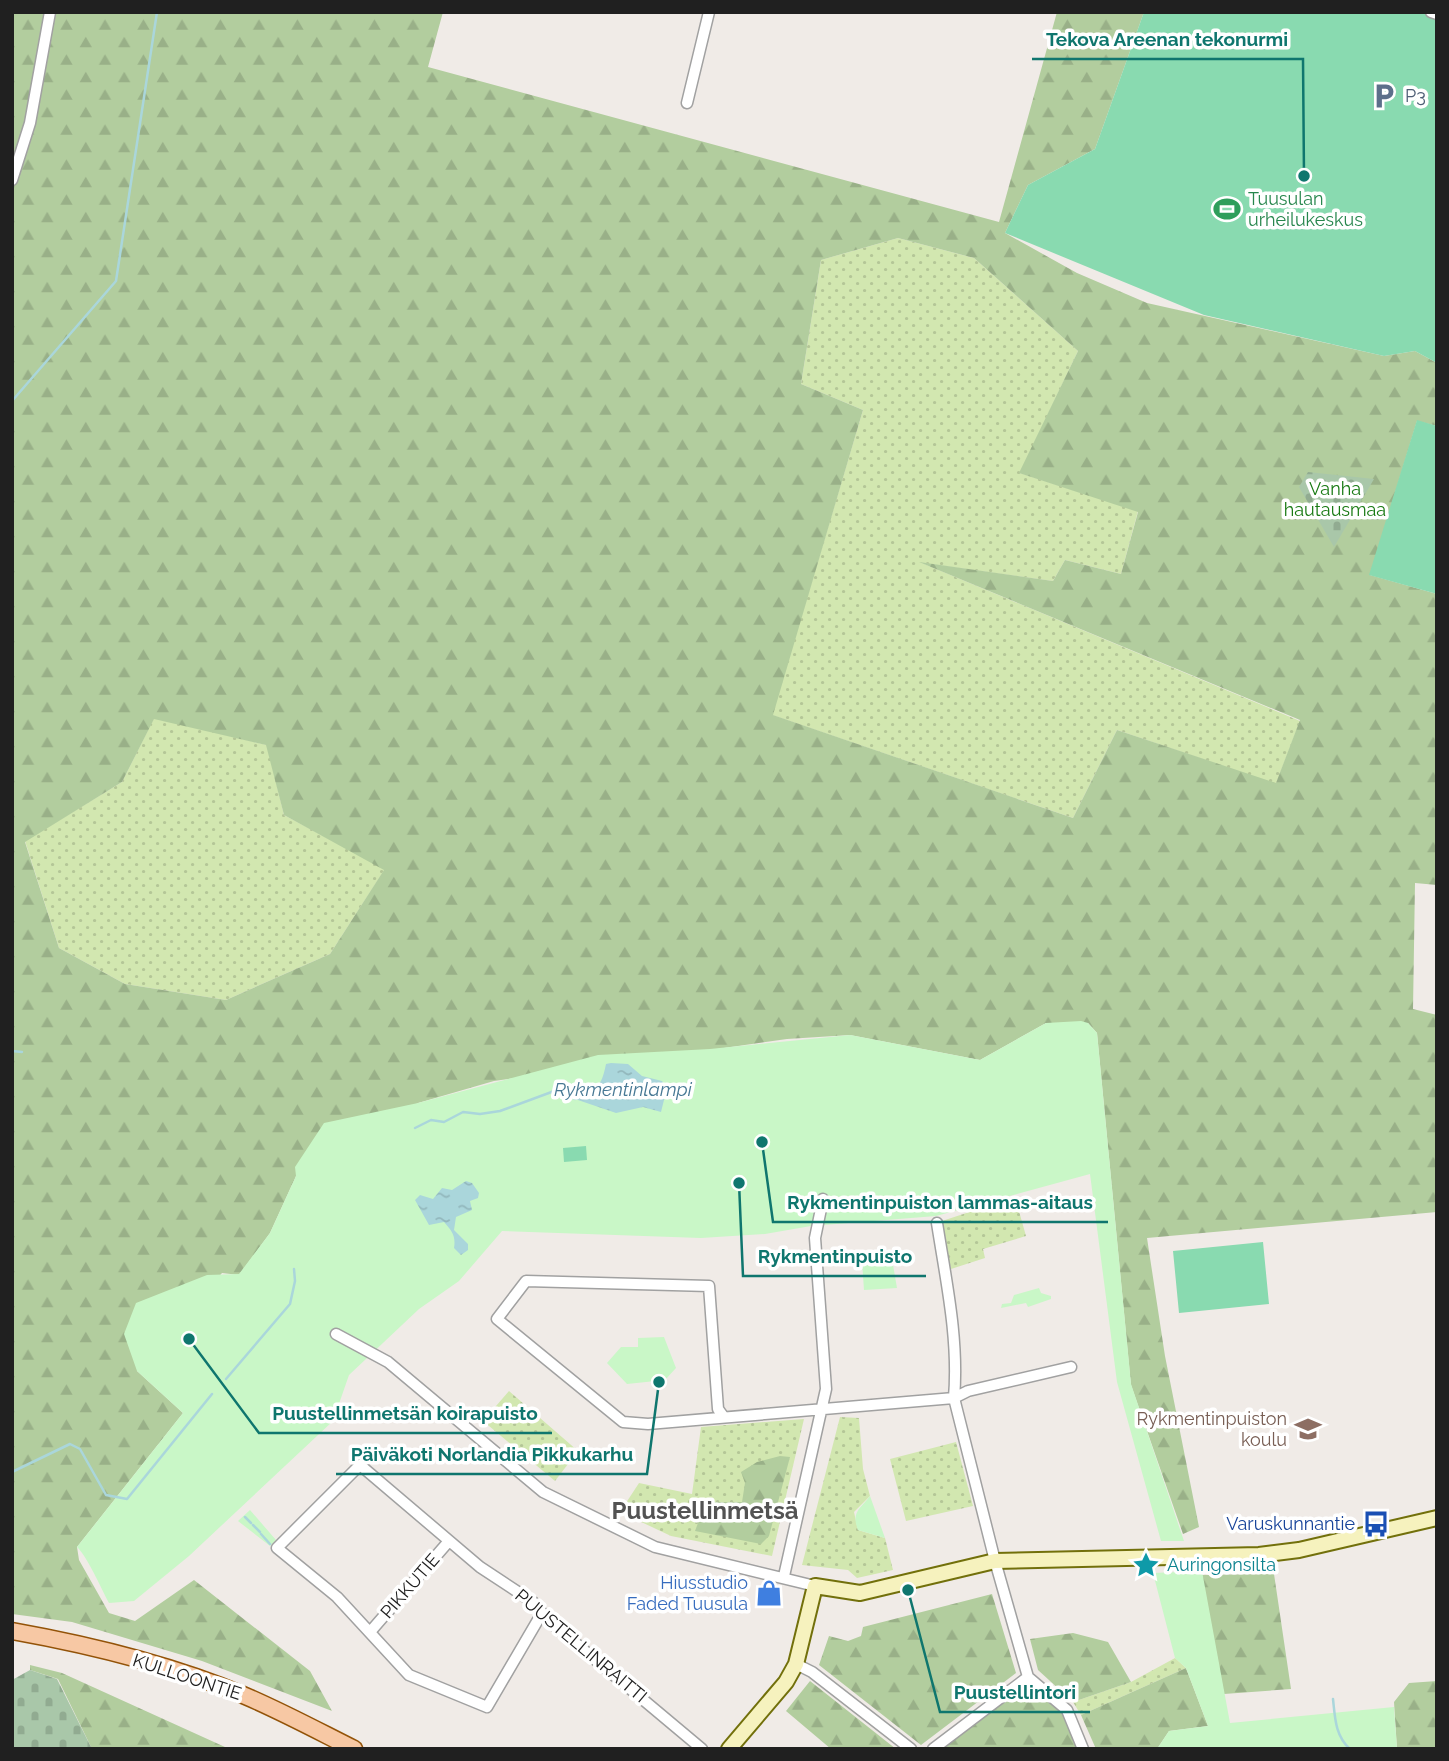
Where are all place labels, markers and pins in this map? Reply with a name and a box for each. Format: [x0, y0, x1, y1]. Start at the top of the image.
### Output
callout: Tekova Areenan tekonurmi [1032, 19, 1303, 59]
parking icon: P3 [1369, 81, 1399, 111]
place label: P3 [1405, 85, 1426, 106]
place label: Tuusulan urheilukeskus [1248, 188, 1363, 230]
sports icon: Tuusulan urheilukeskus [1212, 194, 1242, 224]
callout: Rykmentinpuiston lammas-aitaus [773, 1182, 1108, 1222]
callout: Rykmentinpuisto [743, 1236, 926, 1276]
callout: Puustellinmetsän koirapuisto [259, 1393, 552, 1433]
place label: Rykmentinpuiston koulu [1136, 1408, 1287, 1450]
school or university icon: Rykmentinpuiston koulu [1293, 1414, 1323, 1444]
callout: Päiväkoti Norlandia Pikkukarhu [336, 1434, 647, 1474]
bus stop icon: Varuskunnantie [1361, 1509, 1391, 1539]
place label: Varuskunnantie [1226, 1513, 1355, 1534]
place icon: Auringonsilta [1131, 1550, 1161, 1580]
place label: Auringonsilta [1167, 1554, 1276, 1575]
place label: Hiusstudio Faded Tuusula [627, 1572, 748, 1614]
shop icon: Hiusstudio Faded Tuusula [754, 1578, 784, 1608]
callout: Puustellintori [940, 1672, 1090, 1712]

